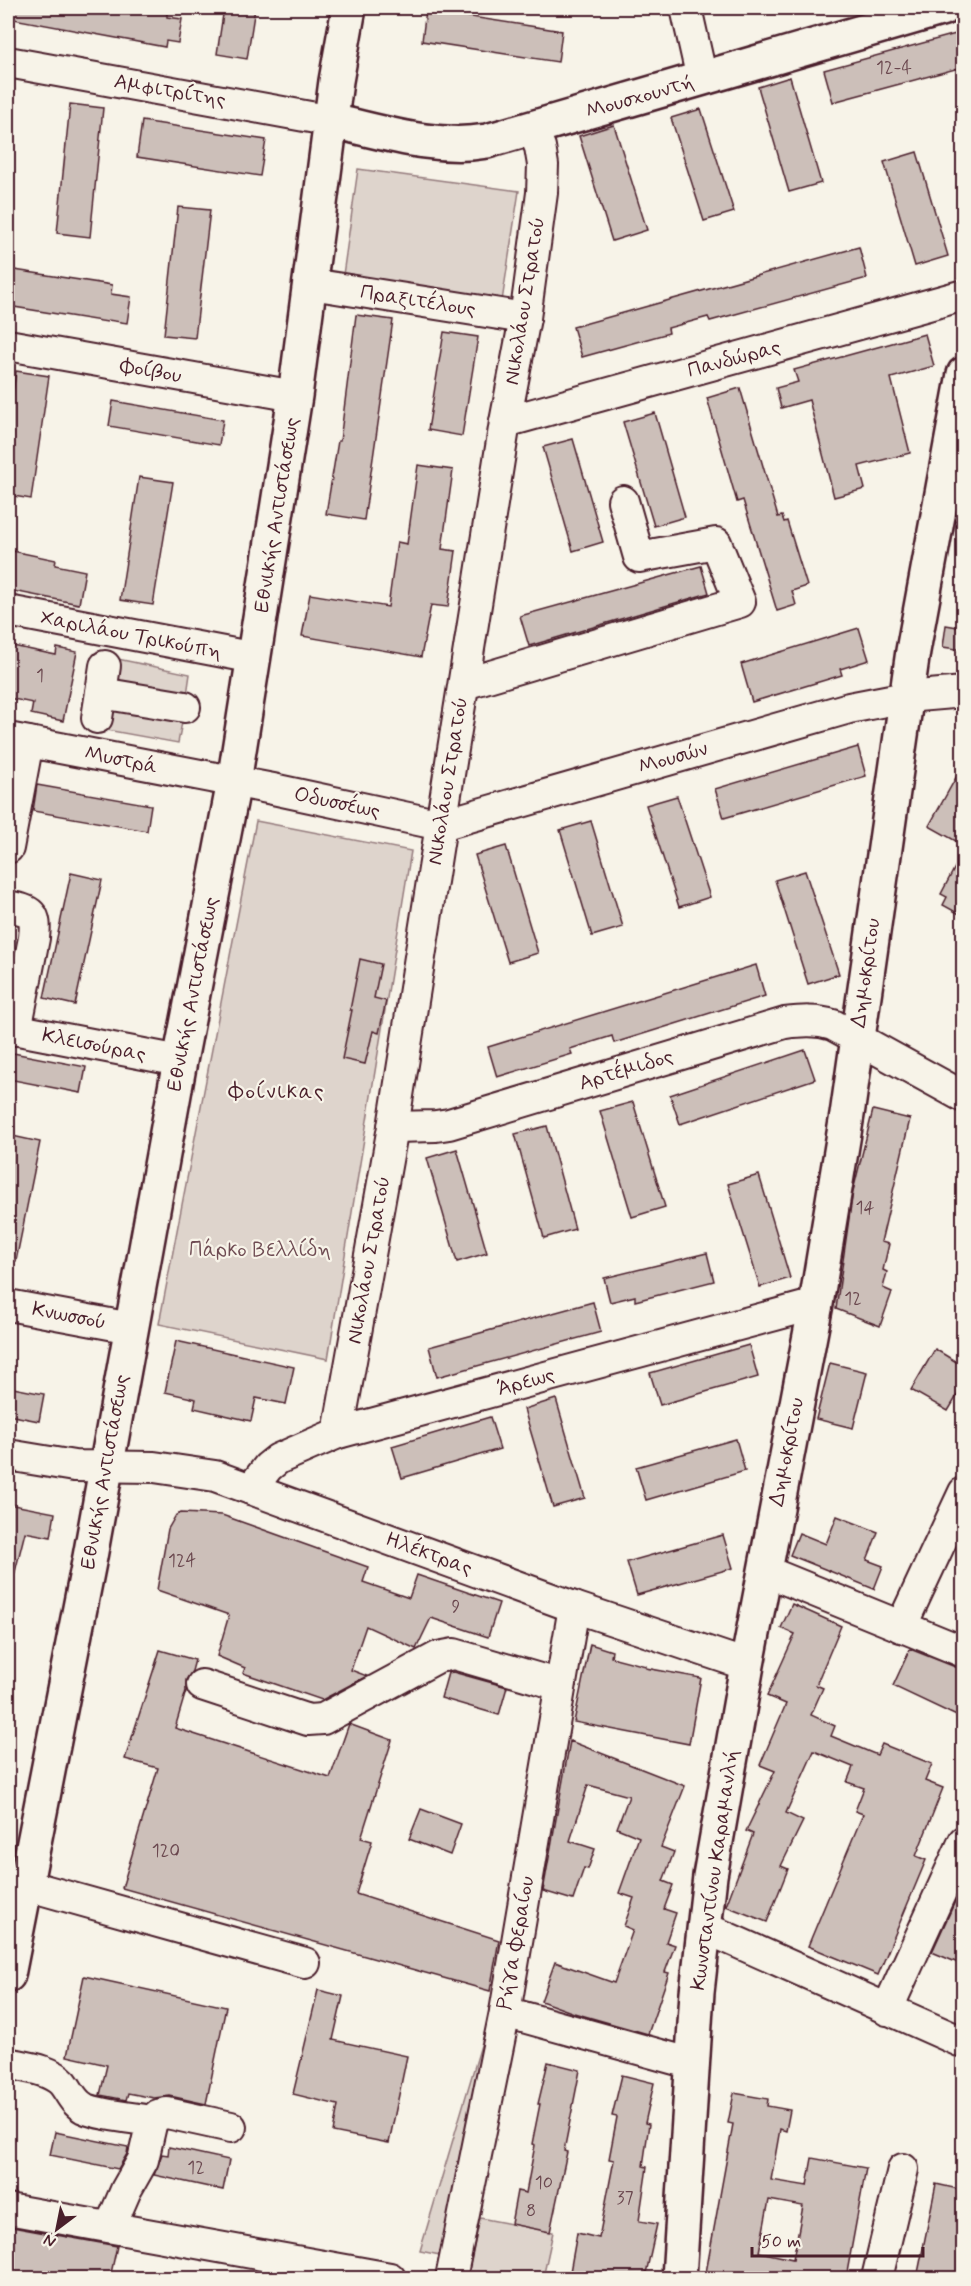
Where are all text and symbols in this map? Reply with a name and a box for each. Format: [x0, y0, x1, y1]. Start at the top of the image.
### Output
house number: 12-4 [876, 56, 912, 80]
street label: Αμφιτρίτης [112, 67, 228, 115]
street label: Μουσχουντή [583, 68, 697, 126]
street label: Νικολάου Στρατού [498, 215, 552, 387]
street label: Πραξιτέλους [358, 277, 478, 324]
street label: Πανδώρας [684, 333, 784, 385]
street label: Φοίβου [117, 352, 184, 390]
street label: Εθνικής Αντιστάσεως [248, 415, 306, 615]
street label: Χαριλάου Τρικούπη [38, 604, 224, 666]
house number: 1 [36, 664, 44, 688]
street label: Νικολάου Στρατού [421, 695, 475, 867]
street label: Μουσών [635, 735, 711, 781]
street label: Μυστρά [82, 739, 160, 781]
street label: Οδυσσέως [291, 779, 383, 826]
street label: Εθνικής Αντιστάσεως [160, 894, 226, 1094]
street label: Δημοκρίτου [844, 916, 888, 1030]
street label: Κλεισούρας [40, 1021, 148, 1069]
street label: Αρτέμιδος [575, 1041, 677, 1098]
district label: Φοίνικας [228, 1078, 325, 1106]
street label: Νικολάου Στρατού [340, 1174, 398, 1346]
house number: 14 [856, 1196, 875, 1220]
park label: Πάρκο Βελλίδη [189, 1236, 331, 1264]
house number: 12 [844, 1287, 862, 1311]
street label: Κνωσσού [30, 1295, 108, 1337]
street label: Άρεως [494, 1361, 558, 1403]
street label: Εθνικής Αντιστάσεως [74, 1372, 136, 1572]
street label: Δημοκρίτου [763, 1395, 811, 1509]
street label: Ηλέκτρας [382, 1524, 476, 1583]
house number: 124 [168, 1549, 196, 1573]
house number: 9 [452, 1595, 461, 1619]
street label: Κωνσταντίνου Καραμανλή [684, 1748, 746, 1992]
house number: 120 [152, 1839, 180, 1863]
street label: Ρήγα Φεραίου [490, 1874, 542, 2012]
house number: 12 [187, 2156, 205, 2180]
house number: 10 [535, 2171, 553, 2195]
house number: 37 [616, 2186, 634, 2210]
north arrow [27, 2199, 87, 2259]
house number: 8 [526, 2199, 536, 2223]
scale bar [752, 2220, 923, 2258]
text: N [40, 2229, 60, 2252]
text: 50 m [761, 2230, 801, 2254]

